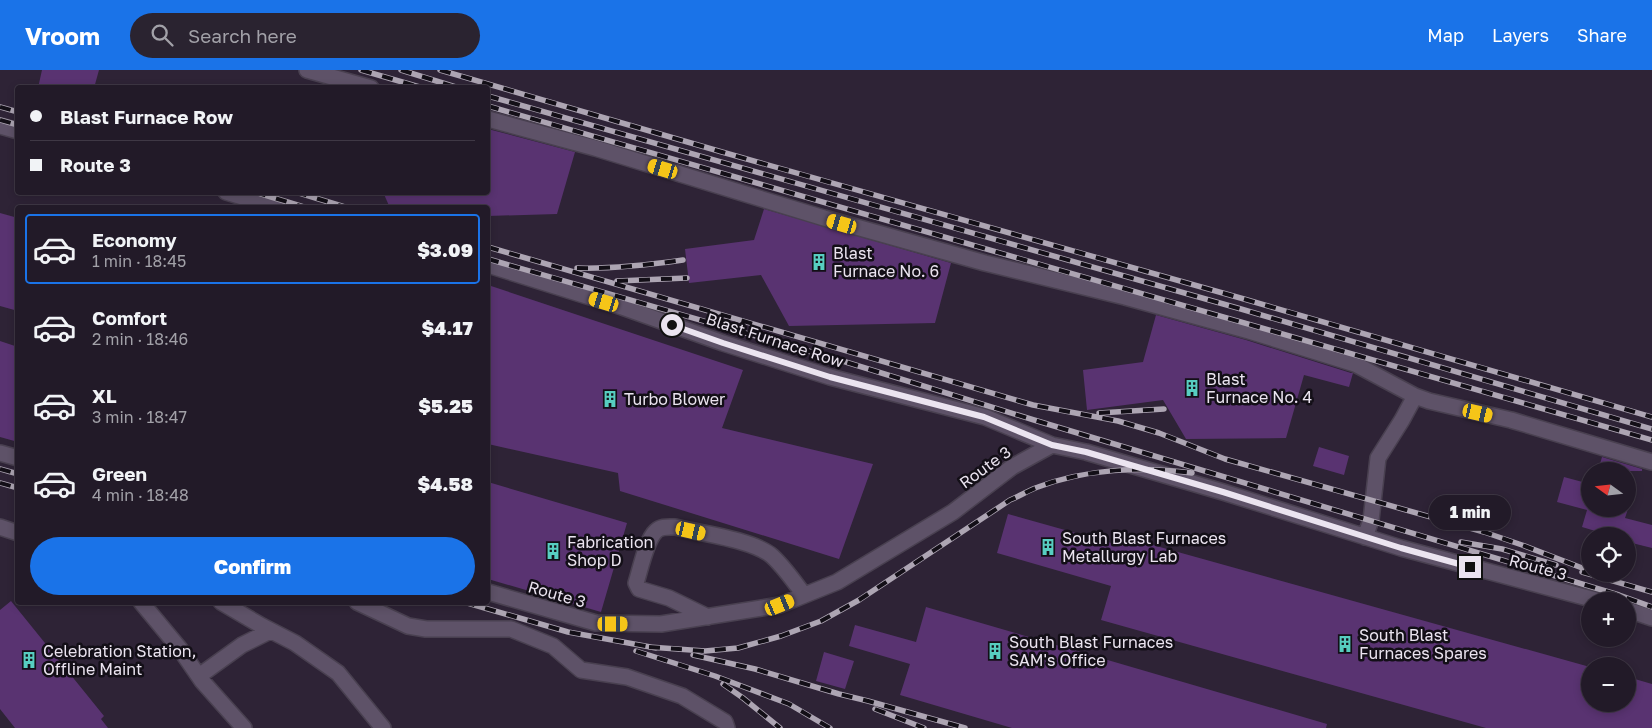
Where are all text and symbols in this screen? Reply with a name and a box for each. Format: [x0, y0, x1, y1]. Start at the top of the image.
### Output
search box [130, 13, 480, 58]
text: Vroom [25, 21, 100, 50]
icon: search [148, 21, 176, 49]
text: Search here [188, 24, 297, 47]
text: Map [1427, 24, 1464, 46]
text: Layers [1492, 24, 1549, 46]
text: Share [1577, 24, 1627, 46]
text: Blast Furnace Row [60, 105, 233, 128]
text: Route 3 [60, 153, 131, 176]
car [646, 157, 679, 181]
car [825, 213, 858, 235]
icon: car [32, 227, 77, 272]
text: Economy [92, 228, 177, 251]
text: $3.09 [417, 238, 473, 261]
place label: Blast Furnace No. 6 [833, 243, 939, 281]
text: 1 min · 18:45 [92, 251, 186, 271]
building icon: Blast Furnace No. 6 [809, 252, 829, 272]
car [587, 290, 620, 314]
icon: car [32, 305, 77, 350]
text: Comfort [92, 306, 167, 329]
street label: Blast Furnace Row [704, 308, 846, 372]
route start [661, 314, 683, 336]
text: $4.17 [422, 316, 473, 339]
text: 2 min · 18:46 [92, 329, 188, 349]
place label: Blast Furnace No. 4 [1206, 369, 1312, 407]
building icon: Blast Furnace No. 4 [1182, 378, 1202, 398]
icon: car [32, 383, 77, 428]
text: XL [92, 384, 117, 407]
building icon: Turbo Blower [600, 389, 620, 409]
place label: Turbo Blower [624, 389, 725, 409]
text: $5.25 [418, 394, 473, 417]
car [1461, 402, 1494, 424]
text: 3 min · 18:47 [92, 407, 187, 427]
street label: Route 3 [955, 442, 1015, 492]
icon: car [32, 461, 77, 506]
text: Green [92, 462, 147, 485]
north arrow [1581, 462, 1636, 518]
map controls [1581, 462, 1636, 712]
text: $4.58 [418, 472, 473, 495]
text: 4 min · 18:48 [92, 485, 189, 505]
callout: 1 min [1429, 494, 1511, 530]
text: 1 min [1450, 502, 1490, 522]
car [674, 520, 707, 542]
button: locate [1581, 527, 1636, 582]
place label: South Blast Furnaces Metallurgy Lab [1062, 528, 1226, 566]
place label: Fabrication Shop D [567, 532, 653, 570]
button: Confirm [30, 537, 475, 595]
building icon: South Blast Furnaces Metallurgy Lab [1038, 537, 1058, 557]
building icon: Fabrication Shop D [543, 541, 563, 561]
street label: Route 3 [1507, 550, 1569, 584]
route end [1459, 556, 1481, 578]
street label: Route 3 [526, 576, 588, 612]
car [763, 592, 796, 618]
button: + [1581, 592, 1636, 647]
car [598, 617, 628, 632]
place label: South Blast Furnaces Spares [1359, 625, 1487, 663]
place label: South Blast Furnaces SAM's Office [1009, 632, 1173, 670]
building icon: South Blast Furnaces Spares [1335, 634, 1355, 654]
place label: Celebration Station, Offline Maint [43, 641, 196, 679]
building icon: South Blast Furnaces SAM's Office [985, 641, 1005, 661]
building icon: Celebration Station, Offline Maint [19, 650, 39, 670]
button: − [1581, 657, 1636, 712]

